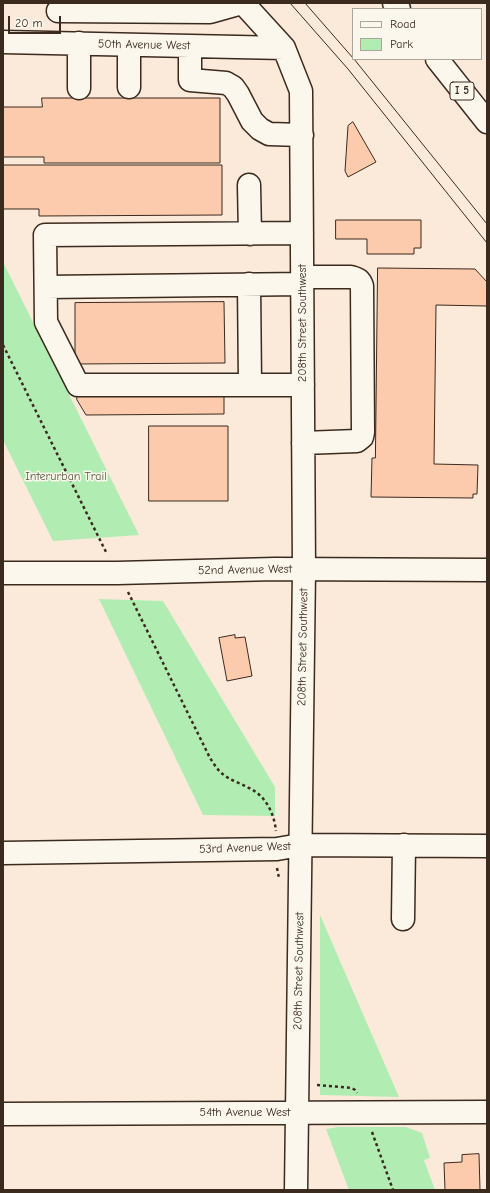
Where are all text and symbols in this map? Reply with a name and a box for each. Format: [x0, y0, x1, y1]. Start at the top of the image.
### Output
scale bar [10, 8, 63, 34]
legend [352, 8, 482, 60]
text: 20 m [15, 16, 43, 30]
text: Road [390, 17, 416, 31]
street label: 50th Avenue West [98, 37, 190, 53]
text: Park [390, 37, 413, 51]
road number: I 5 [450, 82, 474, 100]
street label: 208th Street Southwest [296, 264, 310, 382]
park label: Interurban Trail [25, 470, 107, 484]
street label: 52nd Avenue West [198, 562, 292, 578]
street label: 208th Street Southwest [295, 588, 311, 706]
street label: 53rd Avenue West [199, 839, 291, 857]
street label: 208th Street Southwest [291, 912, 307, 1030]
street label: 54th Avenue West [200, 1106, 290, 1120]

